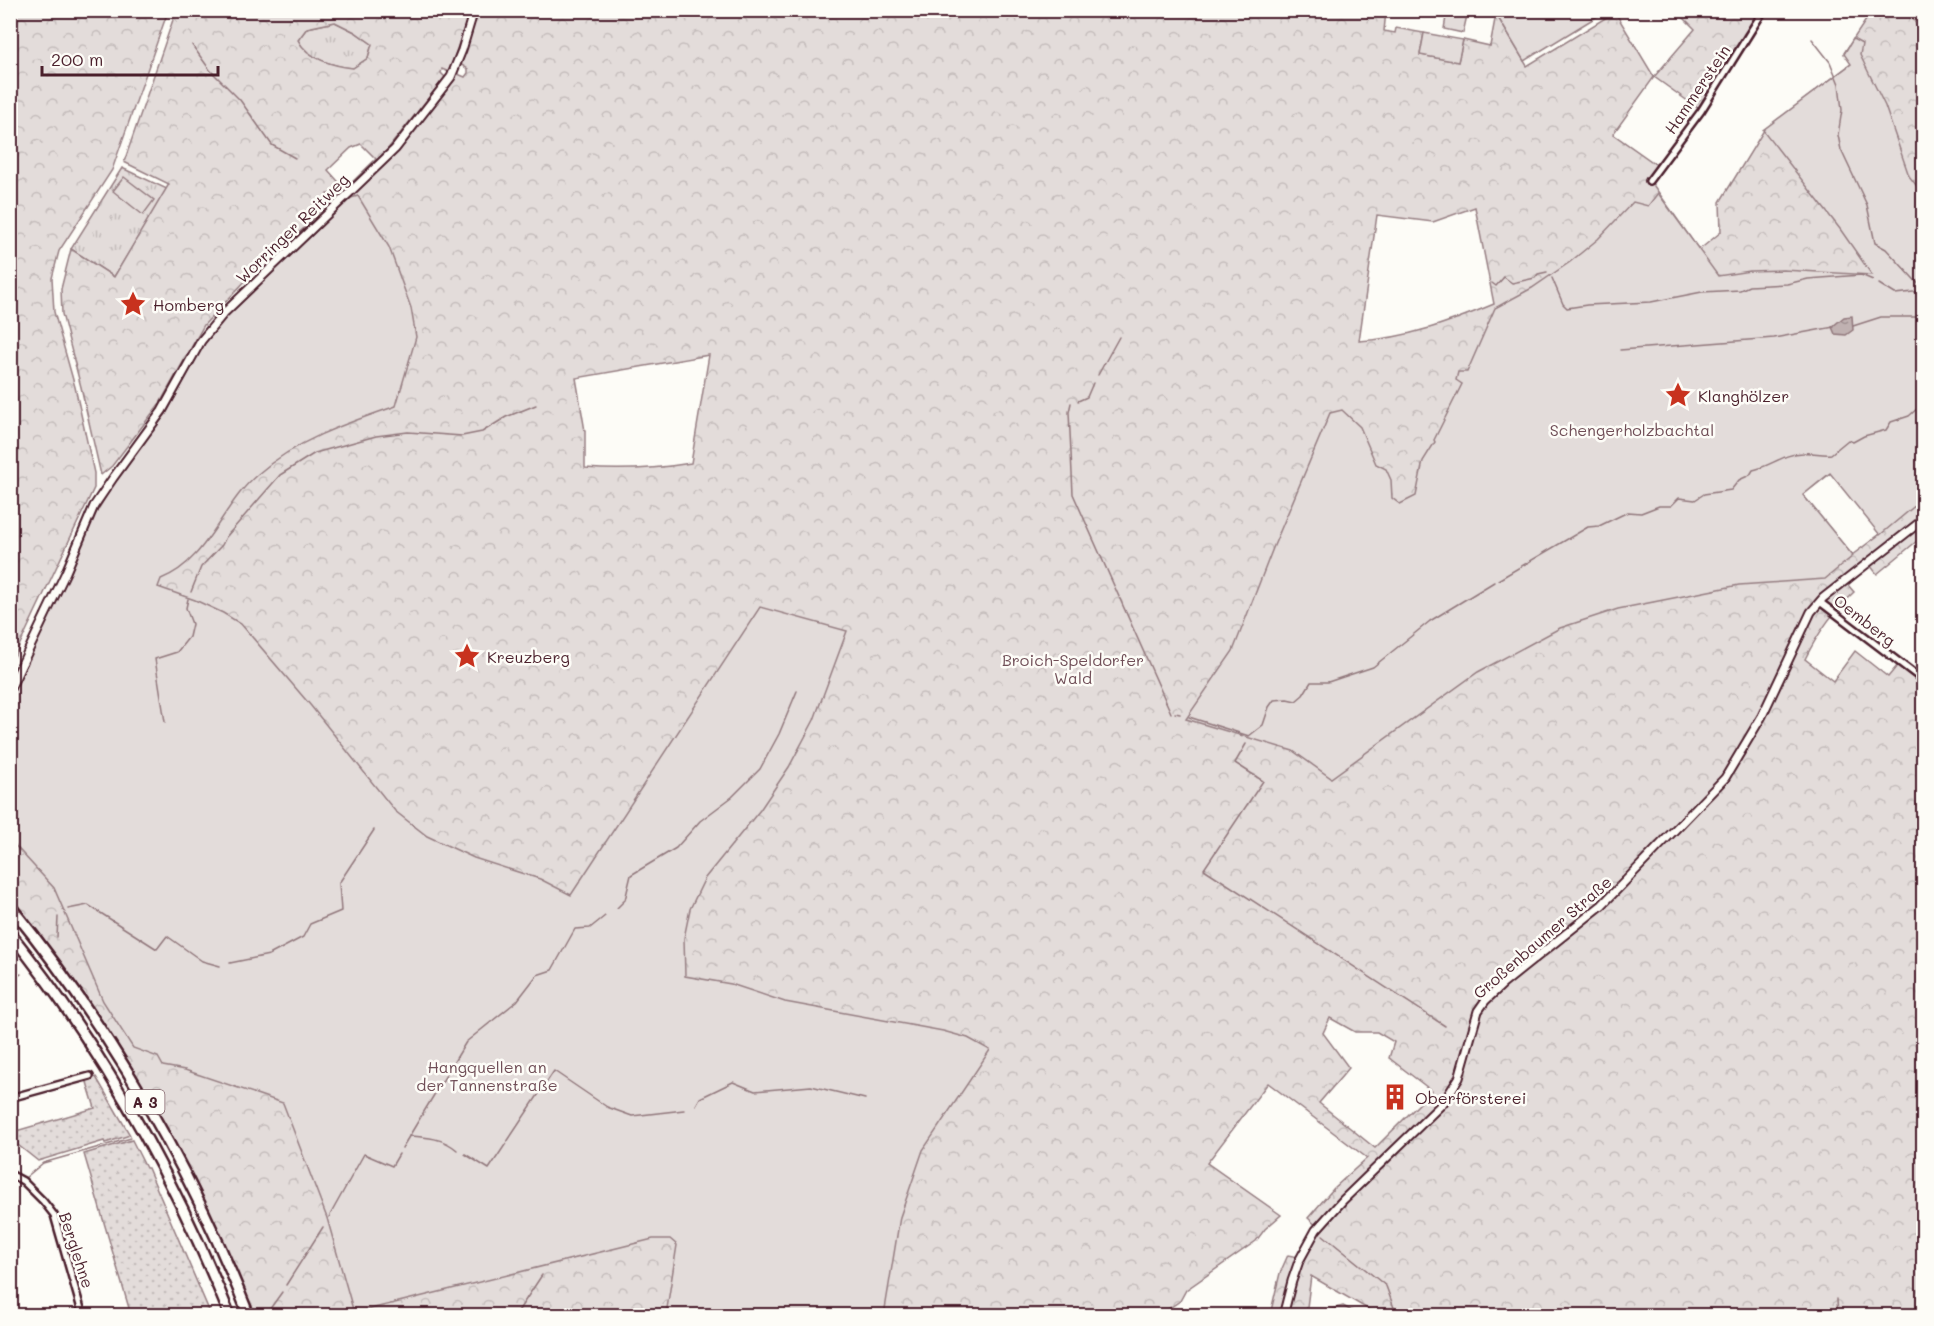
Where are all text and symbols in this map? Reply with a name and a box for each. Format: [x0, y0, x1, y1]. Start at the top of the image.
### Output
scale bar [42, 39, 218, 77]
street label: Hammerstein [1659, 40, 1735, 138]
text: 200 m [51, 47, 103, 71]
street label: Worringer Reitweg [231, 169, 353, 287]
place icon: Homberg [118, 289, 148, 319]
place label: Homberg [153, 294, 224, 315]
place icon: Klanghölzer [1663, 380, 1693, 410]
place label: Klanghölzer [1698, 385, 1789, 406]
park label: Schengerholzbachtal [1550, 419, 1714, 440]
street label: Oemberg [1830, 589, 1900, 651]
place icon: Kreuzberg [452, 641, 482, 671]
place label: Kreuzberg [487, 646, 570, 667]
park label: Broich-Speldorfer Wald [1002, 649, 1144, 688]
street label: Großenbaumer Straße [1468, 871, 1616, 1003]
park label: Hangquellen an der Tannenstraße [416, 1056, 558, 1095]
building icon: Oberförsterei [1380, 1082, 1410, 1112]
place label: Oberförsterei [1415, 1087, 1526, 1108]
road number: A 3 [126, 1090, 164, 1114]
street label: Berglehne [55, 1209, 99, 1291]

